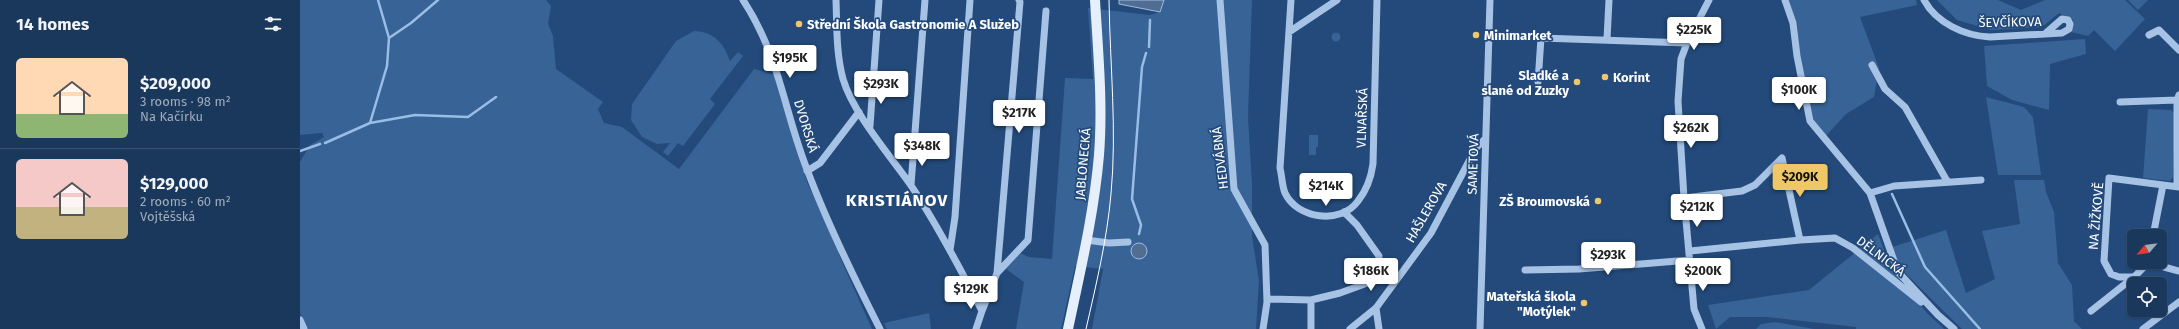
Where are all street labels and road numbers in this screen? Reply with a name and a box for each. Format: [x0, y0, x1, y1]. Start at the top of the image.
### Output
street label: ŠEVČÍKOVA [1978, 13, 2042, 30]
street label: VLNAŘSKÁ [1352, 87, 1371, 148]
street label: DVORSKÁ [791, 98, 821, 155]
street label: HEDVÁBNÁ [1209, 125, 1231, 190]
street label: JABLONECKÁ [1072, 127, 1094, 201]
street label: SAMETOVÁ [1464, 133, 1482, 195]
street label: HAŠLEROVA [1402, 178, 1450, 245]
street label: NA ŽIŽKOVĚ [2085, 181, 2106, 250]
street label: DĚLNICKÁ [1854, 232, 1909, 279]

